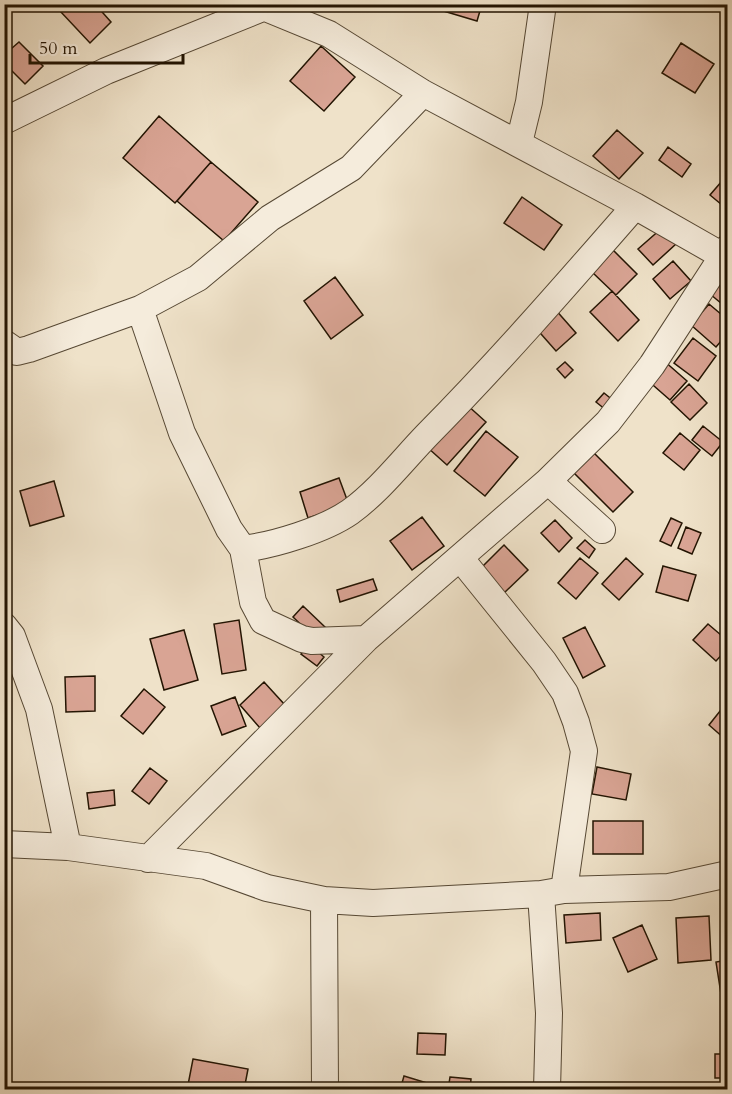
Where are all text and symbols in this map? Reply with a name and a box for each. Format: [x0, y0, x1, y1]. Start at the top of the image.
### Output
scale bar [30, 27, 183, 65]
text: 50 m [39, 36, 78, 61]

